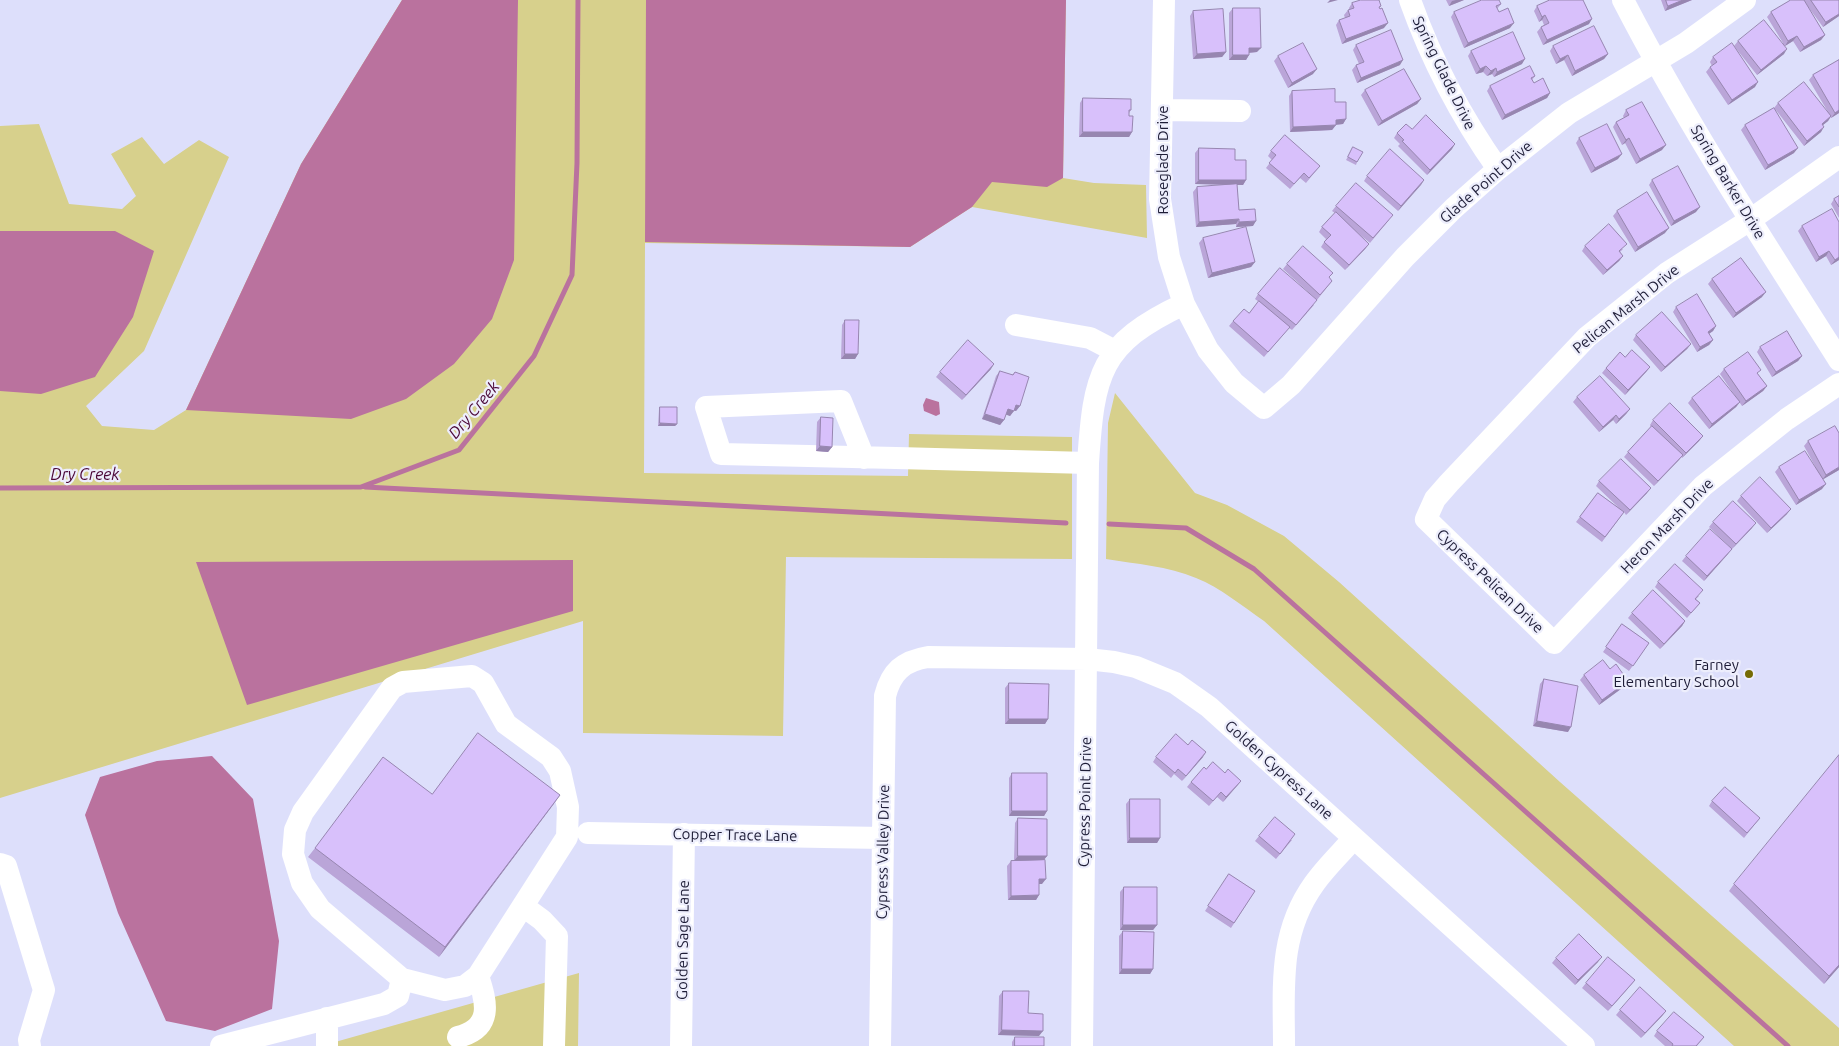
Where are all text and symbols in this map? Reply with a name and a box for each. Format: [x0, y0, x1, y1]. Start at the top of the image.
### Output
street label: Spring Glade Drive [1409, 13, 1479, 133]
street label: Roseglade Drive [1154, 105, 1172, 215]
street label: Spring Barker Drive [1687, 122, 1769, 242]
street label: Glade Point Drive [1436, 137, 1536, 227]
street label: Pelican Marsh Drive [1569, 261, 1683, 357]
water label: Dry Creek [444, 377, 504, 443]
water label: Dry Creek [50, 465, 120, 485]
street label: Heron Marsh Drive [1617, 475, 1717, 577]
street label: Cypress Pelican Drive [1433, 525, 1547, 637]
place label: Farney Elementary School [1613, 656, 1739, 691]
marker: Farney Elementary School [1743, 668, 1755, 680]
street label: Golden Cypress Lane [1221, 717, 1337, 823]
street label: Cypress Point Drive [1075, 737, 1095, 867]
street label: Cypress Valley Drive [873, 784, 893, 920]
street label: Copper Trace Lane [672, 825, 798, 845]
street label: Golden Sage Lane [673, 880, 693, 1000]

